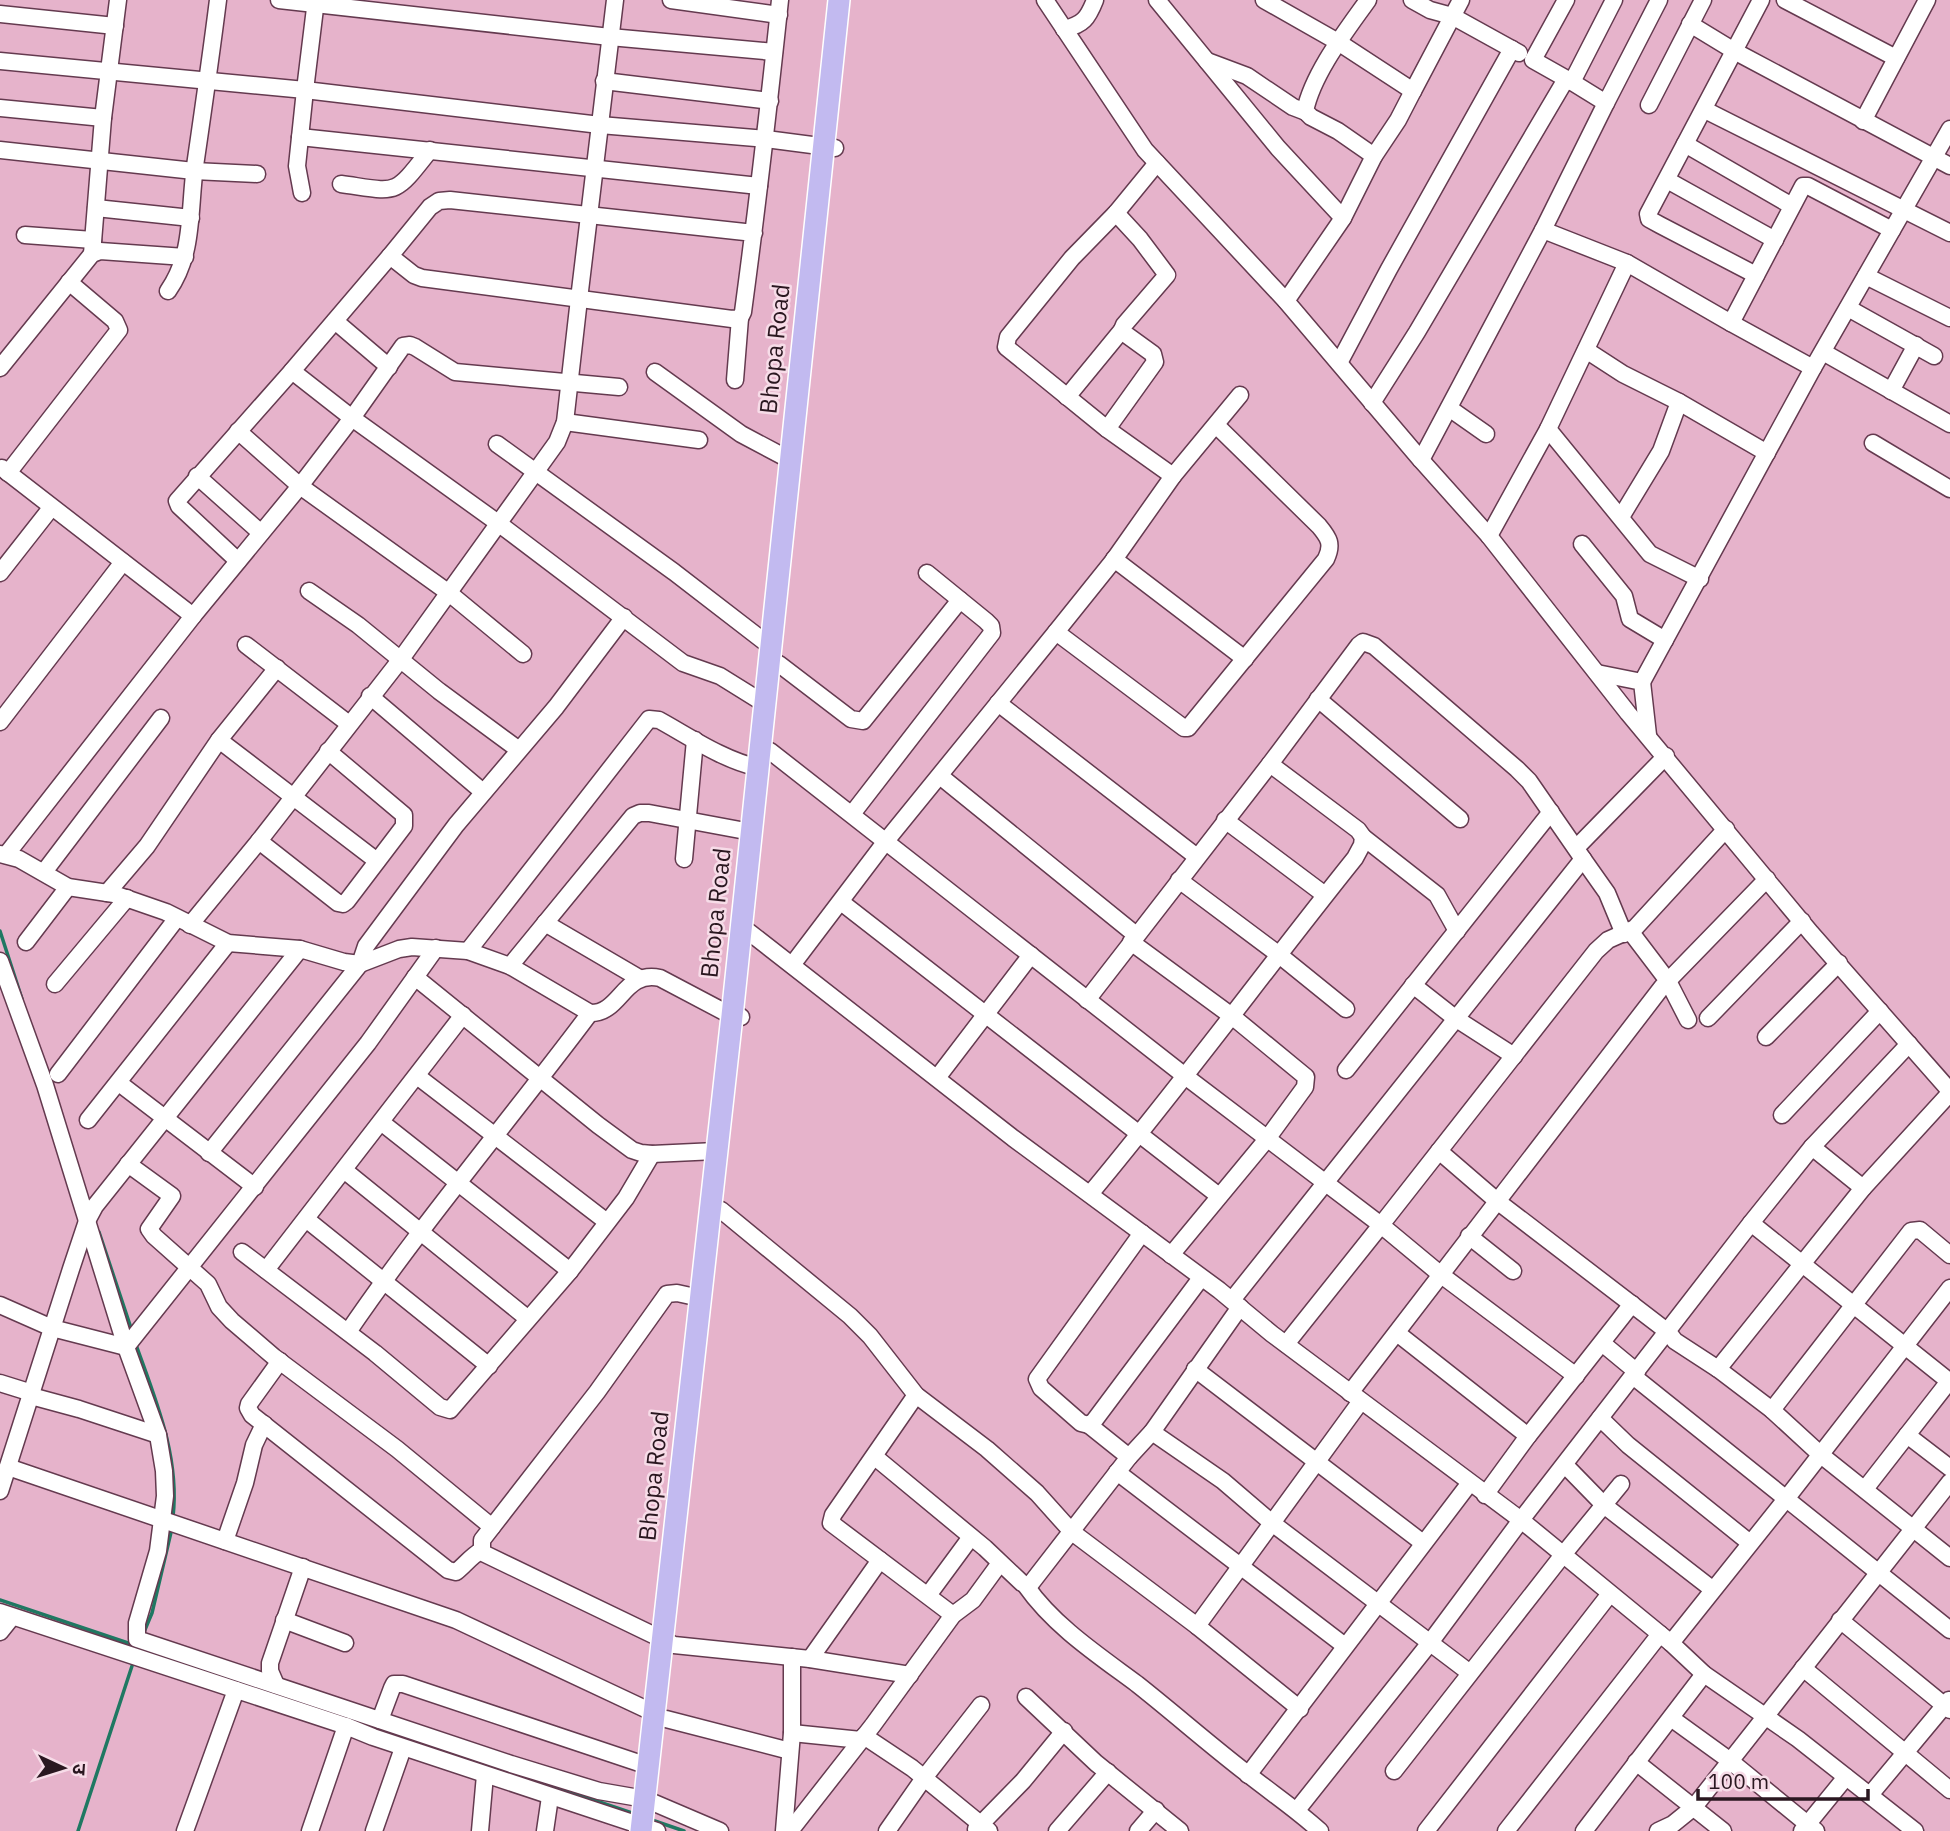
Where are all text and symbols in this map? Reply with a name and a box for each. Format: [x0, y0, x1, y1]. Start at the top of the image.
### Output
street label: Bhopa Road [751, 282, 797, 415]
street label: Bhopa Road [692, 846, 738, 979]
street label: Bhopa Road [630, 1409, 676, 1542]
north arrow [28, 1733, 98, 1803]
scale bar [1698, 1758, 1868, 1802]
text: उ [68, 1763, 92, 1776]
text: 100 m [1708, 1767, 1769, 1795]

